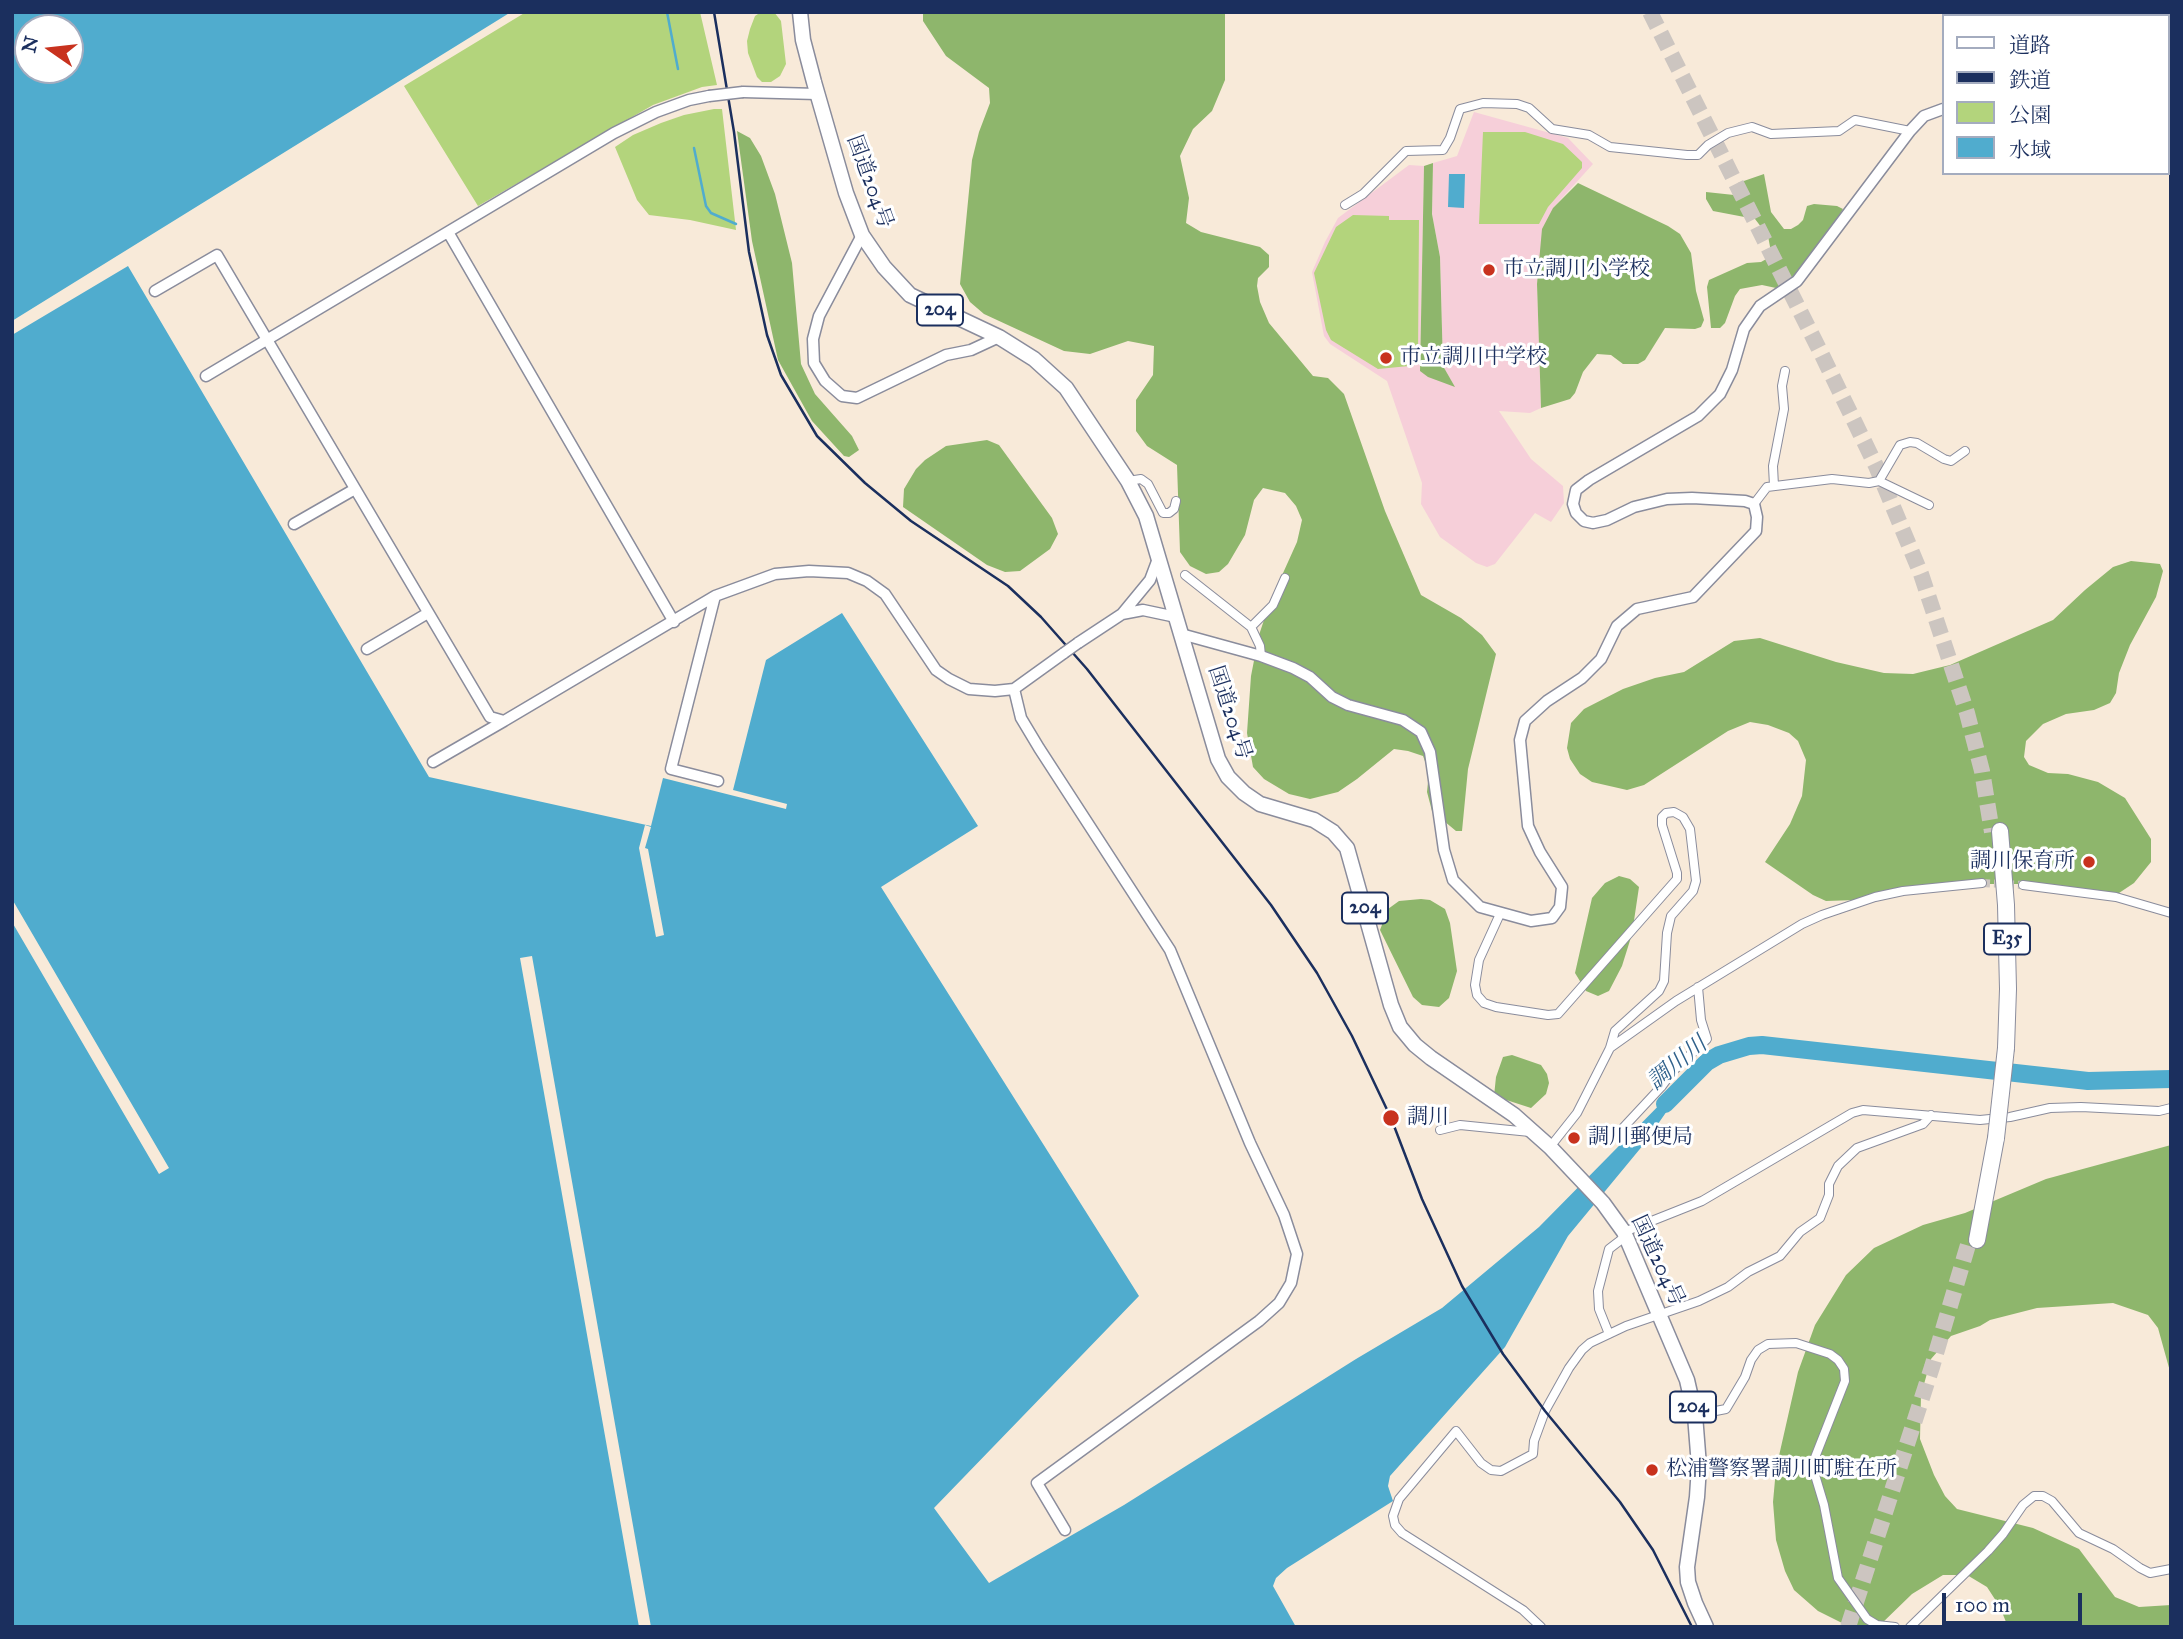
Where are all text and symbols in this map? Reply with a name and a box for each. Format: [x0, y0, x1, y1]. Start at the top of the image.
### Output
north arrow [14, 14, 84, 84]
legend [1941, 14, 2169, 175]
text: 道路 [2009, 32, 2051, 58]
text: N [17, 34, 43, 55]
text: 鉄道 [2009, 67, 2051, 93]
text: 公園 [2009, 102, 2051, 128]
street label: 国道204号 [841, 132, 897, 232]
text: 水域 [2009, 137, 2051, 163]
place label: 市立調川小学校 [1503, 257, 1650, 283]
marker: 市立調川小学校 [1481, 262, 1497, 278]
road number: 204 [917, 294, 963, 326]
place label: 市立調川中学校 [1400, 345, 1547, 371]
marker: 市立調川中学校 [1378, 350, 1394, 366]
street label: 国道204号 [1202, 663, 1256, 763]
place label: 調川保育所 [1970, 849, 2075, 875]
marker: 調川保育所 [2081, 854, 2097, 870]
road number: 204 [1342, 893, 1388, 924]
road number: E35 [1984, 923, 2030, 954]
water label: 調川川 [1643, 1031, 1713, 1097]
place label: 調川 [1407, 1105, 1449, 1131]
marker: 調川 [1381, 1108, 1401, 1128]
place label: 調川郵便局 [1588, 1125, 1693, 1151]
marker: 調川郵便局 [1566, 1130, 1582, 1146]
street label: 国道204号 [1625, 1212, 1689, 1310]
road number: 204 [1670, 1392, 1716, 1422]
place label: 松浦警察署調川町駐在所 [1666, 1457, 1897, 1483]
marker: 松浦警察署調川町駐在所 [1644, 1462, 1660, 1478]
scale bar [1945, 1580, 2085, 1624]
text: 100 m [1955, 1592, 2010, 1618]

